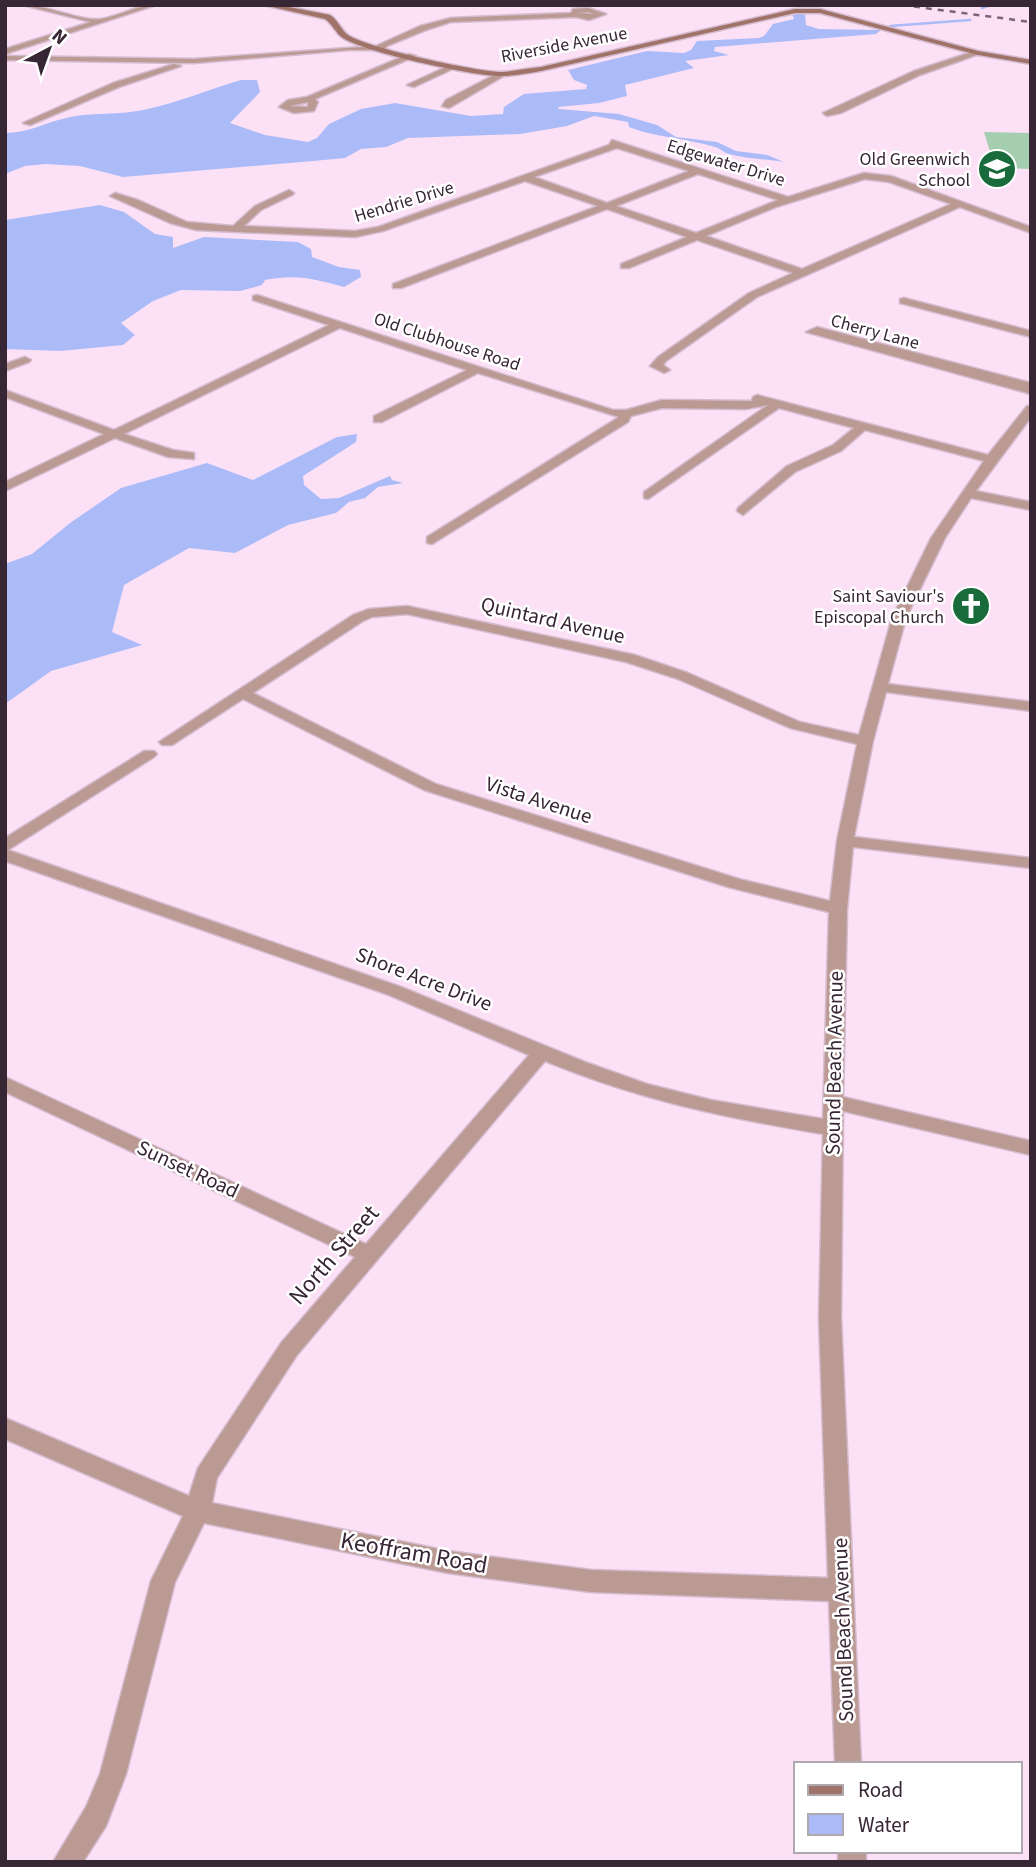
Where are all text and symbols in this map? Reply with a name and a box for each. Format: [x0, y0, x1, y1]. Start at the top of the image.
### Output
north arrow [14, 14, 84, 84]
street label: Riverside Avenue [499, 20, 629, 69]
text: N [46, 23, 73, 52]
street label: Edgewater Drive [664, 133, 788, 193]
place label: Old Greenwich School [860, 147, 970, 193]
school or university icon: Old Greenwich School [976, 148, 1018, 190]
street label: Hendrie Drive [351, 175, 457, 229]
street label: Old Clubhouse Road [370, 307, 524, 377]
street label: Cherry Lane [828, 308, 922, 356]
place label: Saint Saviour's Episcopal Church [814, 584, 944, 630]
church icon: Saint Saviour's Episcopal Church [950, 585, 992, 627]
street label: Quintard Avenue [478, 589, 628, 651]
street label: Vista Avenue [482, 769, 596, 831]
street label: Shore Acre Drive [351, 939, 497, 1019]
street label: Sound Beach Avenue [817, 971, 851, 1155]
street label: Sunset Road [132, 1132, 244, 1206]
street label: North Street [280, 1197, 388, 1313]
street label: Keoffram Road [338, 1523, 490, 1583]
street label: Sound Beach Avenue [825, 1537, 861, 1723]
legend [794, 1762, 1022, 1853]
text: Road [858, 1775, 903, 1805]
text: Water [858, 1810, 910, 1840]

